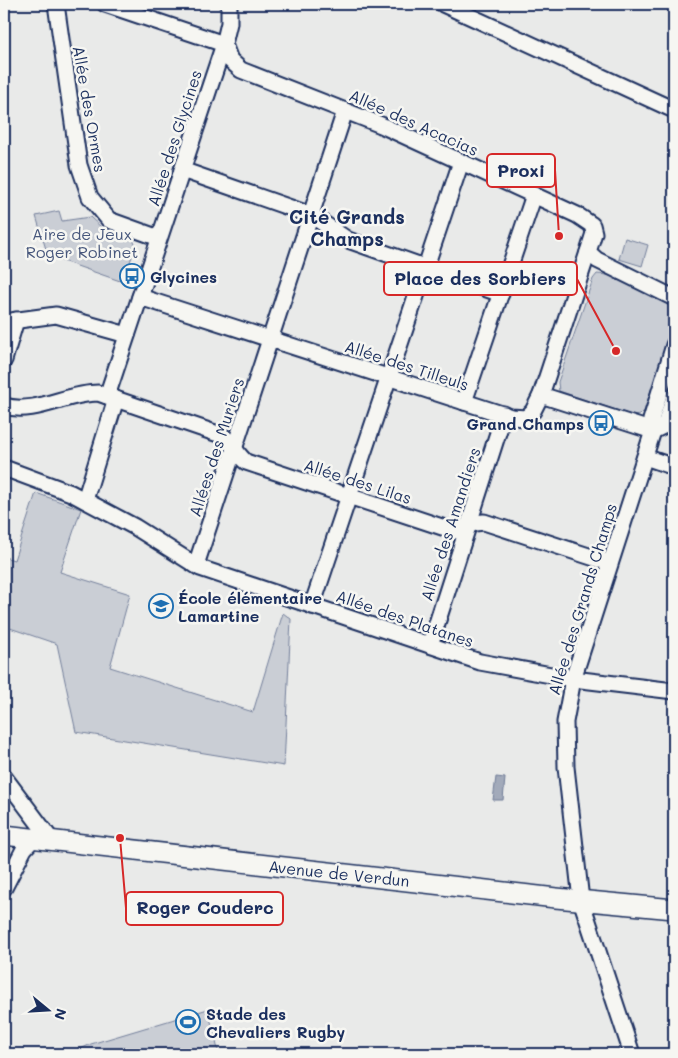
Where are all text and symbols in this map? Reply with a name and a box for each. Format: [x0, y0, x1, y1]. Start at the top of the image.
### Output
street label: Allée des Ormes [69, 44, 111, 174]
street label: Allée des Glycines [142, 67, 206, 209]
street label: Allée des Acacias [346, 84, 482, 160]
callout: Proxi [487, 154, 555, 187]
text: Proxi [497, 158, 545, 182]
district label: Cité Grands Champs [289, 204, 405, 251]
park label: Aire de Jeux Roger Robinet [26, 223, 138, 262]
callout: Place des Sorbiers [384, 262, 577, 295]
bus stop icon: Glycines [119, 263, 145, 289]
place label: Glycines [150, 266, 217, 287]
text: Place des Sorbiers [394, 266, 566, 290]
street label: Allée des Tilleuls [342, 335, 472, 395]
street label: Allées des Muriers [184, 375, 248, 519]
bus stop icon: Grand Champs [588, 410, 614, 436]
place label: Grand Champs [467, 413, 584, 434]
street label: Allée des Amandiers [415, 444, 485, 604]
street label: Allée des Lilas [301, 454, 415, 508]
street label: Allée des Grands Champs [543, 501, 621, 697]
street label: Allée des Platanes [333, 585, 477, 651]
place label: École élémentaire Lamartine [178, 587, 322, 626]
school or university icon: École élémentaire Lamartine [148, 593, 174, 619]
street label: Avenue de Verdun [267, 855, 411, 891]
callout: Roger Couderc [126, 892, 283, 925]
text: Roger Couderc [136, 895, 274, 919]
north arrow [22, 986, 72, 1036]
place label: Stade des Chevaliers Rugby [206, 1003, 346, 1042]
text: N [50, 1006, 72, 1022]
sports icon: Stade des Chevaliers Rugby [175, 1009, 201, 1035]

